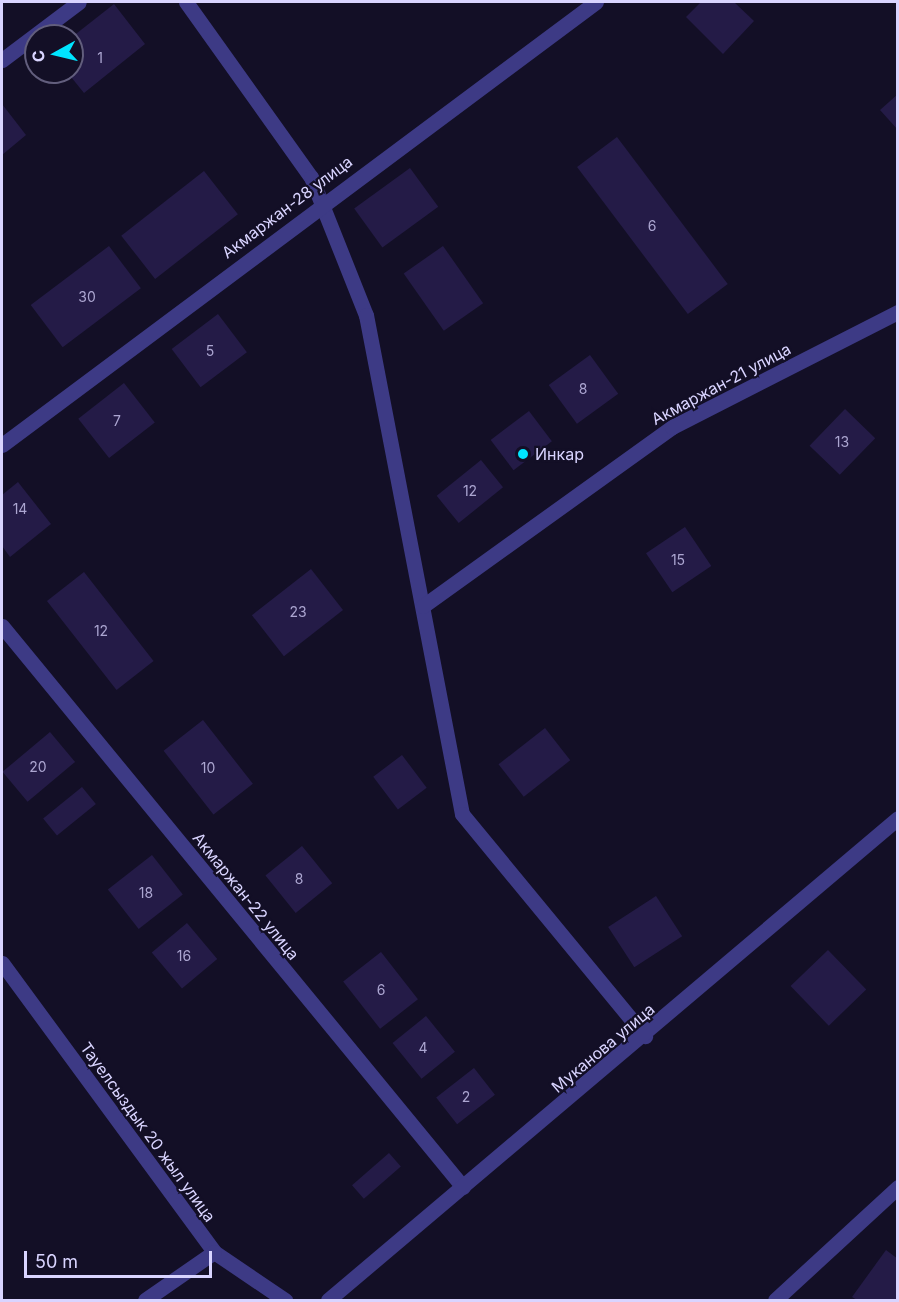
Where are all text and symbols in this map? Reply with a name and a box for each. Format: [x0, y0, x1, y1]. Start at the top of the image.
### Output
north arrow [24, 24, 84, 84]
text: С [27, 49, 49, 63]
house number: 1 [97, 50, 103, 66]
street label: Акмаржан-28 улица [218, 152, 356, 262]
house number: 6 [648, 218, 656, 234]
house number: 30 [78, 289, 96, 305]
street label: Акмаржан-21 улица [648, 339, 794, 429]
house number: 5 [206, 343, 214, 359]
house number: 8 [579, 381, 587, 397]
house number: 7 [113, 413, 121, 429]
house number: 13 [835, 434, 849, 450]
place label: Инкар [535, 444, 584, 464]
marker: Инкар [516, 447, 530, 461]
house number: 12 [463, 483, 477, 499]
house number: 14 [13, 501, 27, 517]
house number: 15 [671, 552, 685, 568]
house number: 23 [289, 604, 307, 620]
house number: 12 [94, 623, 108, 639]
house number: 20 [29, 759, 47, 775]
house number: 10 [201, 760, 215, 776]
street label: Акмаржан-22 улица [189, 829, 303, 963]
house number: 8 [295, 871, 303, 887]
house number: 18 [139, 885, 153, 901]
house number: 16 [177, 948, 191, 964]
house number: 6 [377, 982, 385, 998]
street label: Муканова улица [548, 999, 658, 1097]
street label: Тауелсыздык 20 жыл улица [76, 1038, 220, 1226]
house number: 4 [418, 1040, 428, 1056]
house number: 2 [462, 1089, 470, 1105]
scale bar [27, 1239, 214, 1277]
text: 50 m [35, 1251, 78, 1272]

